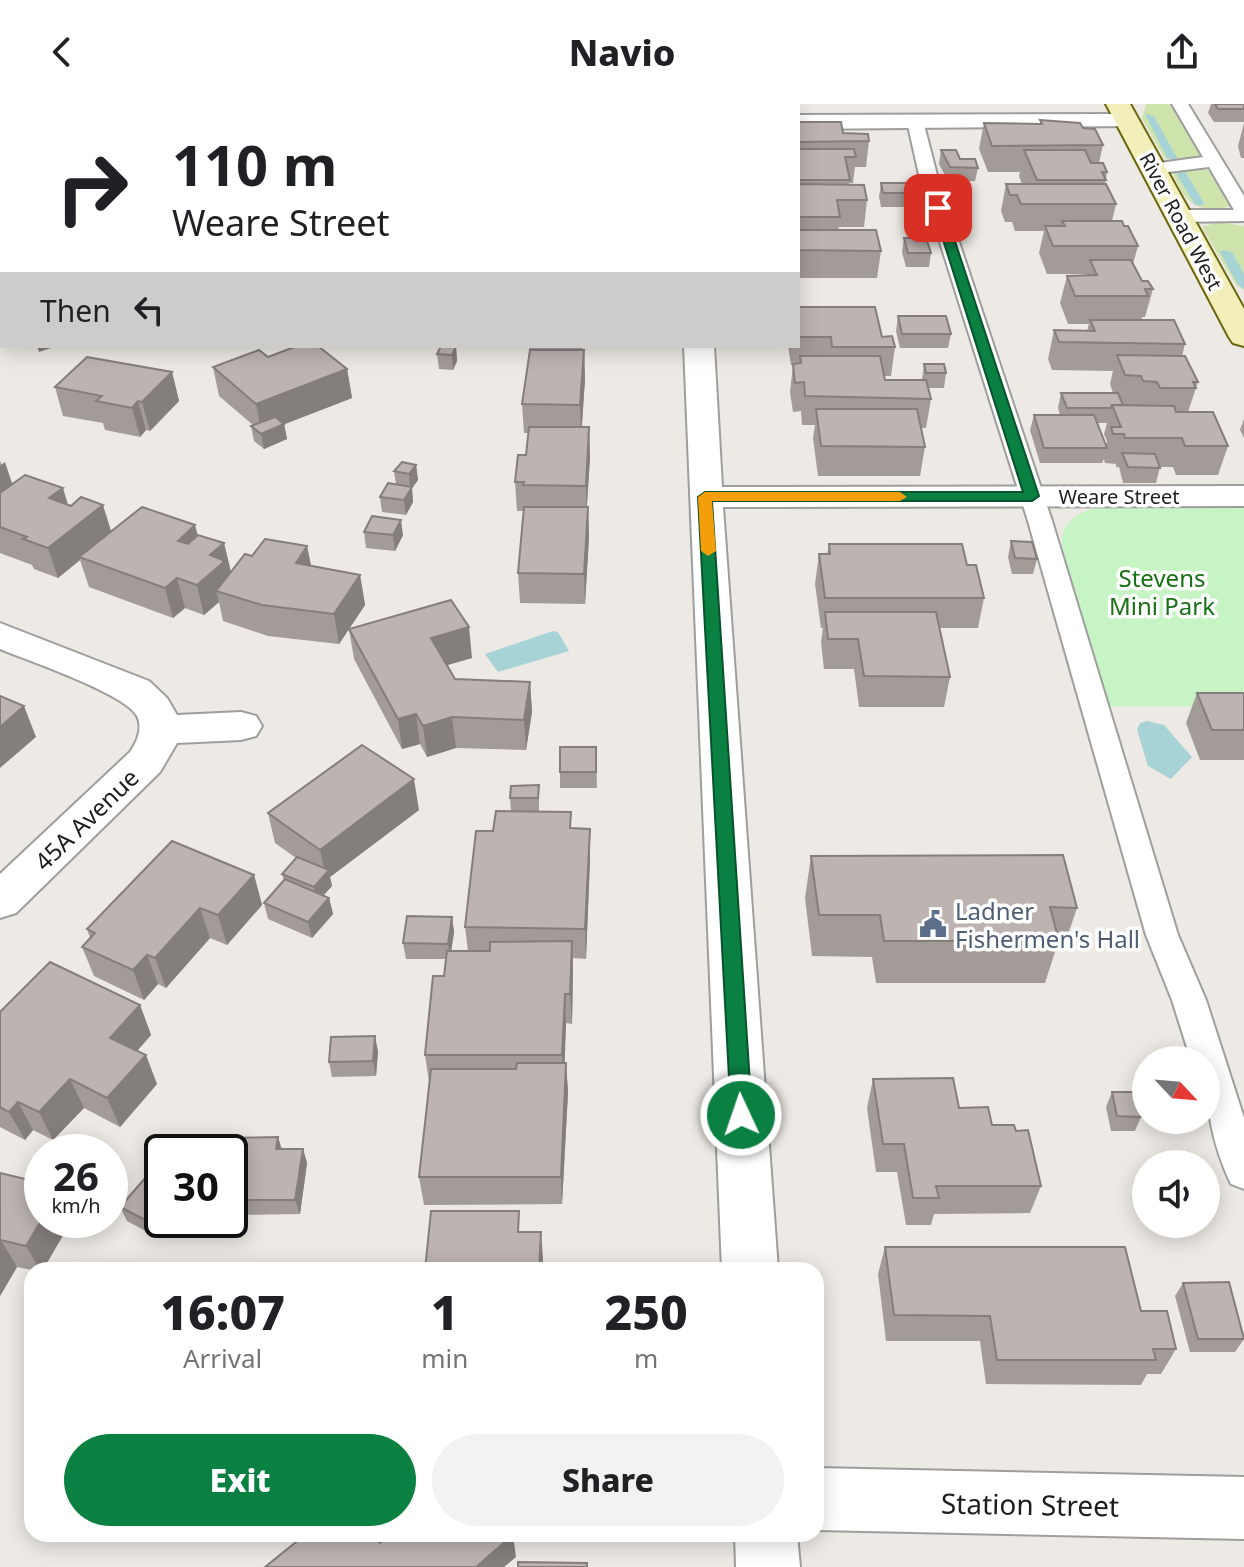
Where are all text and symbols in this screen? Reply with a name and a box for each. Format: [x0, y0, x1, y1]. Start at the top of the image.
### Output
text: Navio [569, 28, 675, 77]
icon: back [40, 30, 84, 74]
icon: share [1160, 30, 1204, 74]
text: 110 m [172, 126, 337, 202]
icon: right [40, 136, 144, 240]
street label: River Road West [1133, 148, 1229, 294]
pin [904, 174, 972, 242]
icon: arrive [916, 186, 960, 230]
text: Weare Street [172, 198, 390, 247]
icon: left [127, 288, 171, 332]
text: Then [40, 290, 111, 331]
street label: Weare Street [1059, 483, 1179, 510]
park label: Stevens Mini Park [1109, 561, 1215, 622]
street label: 45A Avenue [27, 761, 145, 877]
place label: Ladner Fishermen's Hall [955, 894, 1140, 955]
public building icon: Ladner Fishermen's Hall [918, 909, 948, 939]
north arrow [1132, 1046, 1220, 1134]
map controls [1132, 1046, 1220, 1238]
position arrow [699, 1073, 783, 1157]
speed limit sign: 30 [144, 1134, 248, 1238]
text: 26 [53, 1148, 99, 1203]
button: sound [1132, 1150, 1220, 1238]
text: km/h [51, 1192, 101, 1219]
text: 16:07 [160, 1279, 285, 1344]
text: 1 [431, 1279, 459, 1344]
text: 250 [605, 1279, 688, 1344]
text: Arrival [183, 1340, 262, 1376]
text: min [421, 1340, 468, 1376]
text: m [634, 1340, 658, 1376]
button: Exit [64, 1434, 416, 1526]
button: Share [432, 1434, 784, 1526]
street label: Station Street [941, 1483, 1119, 1525]

